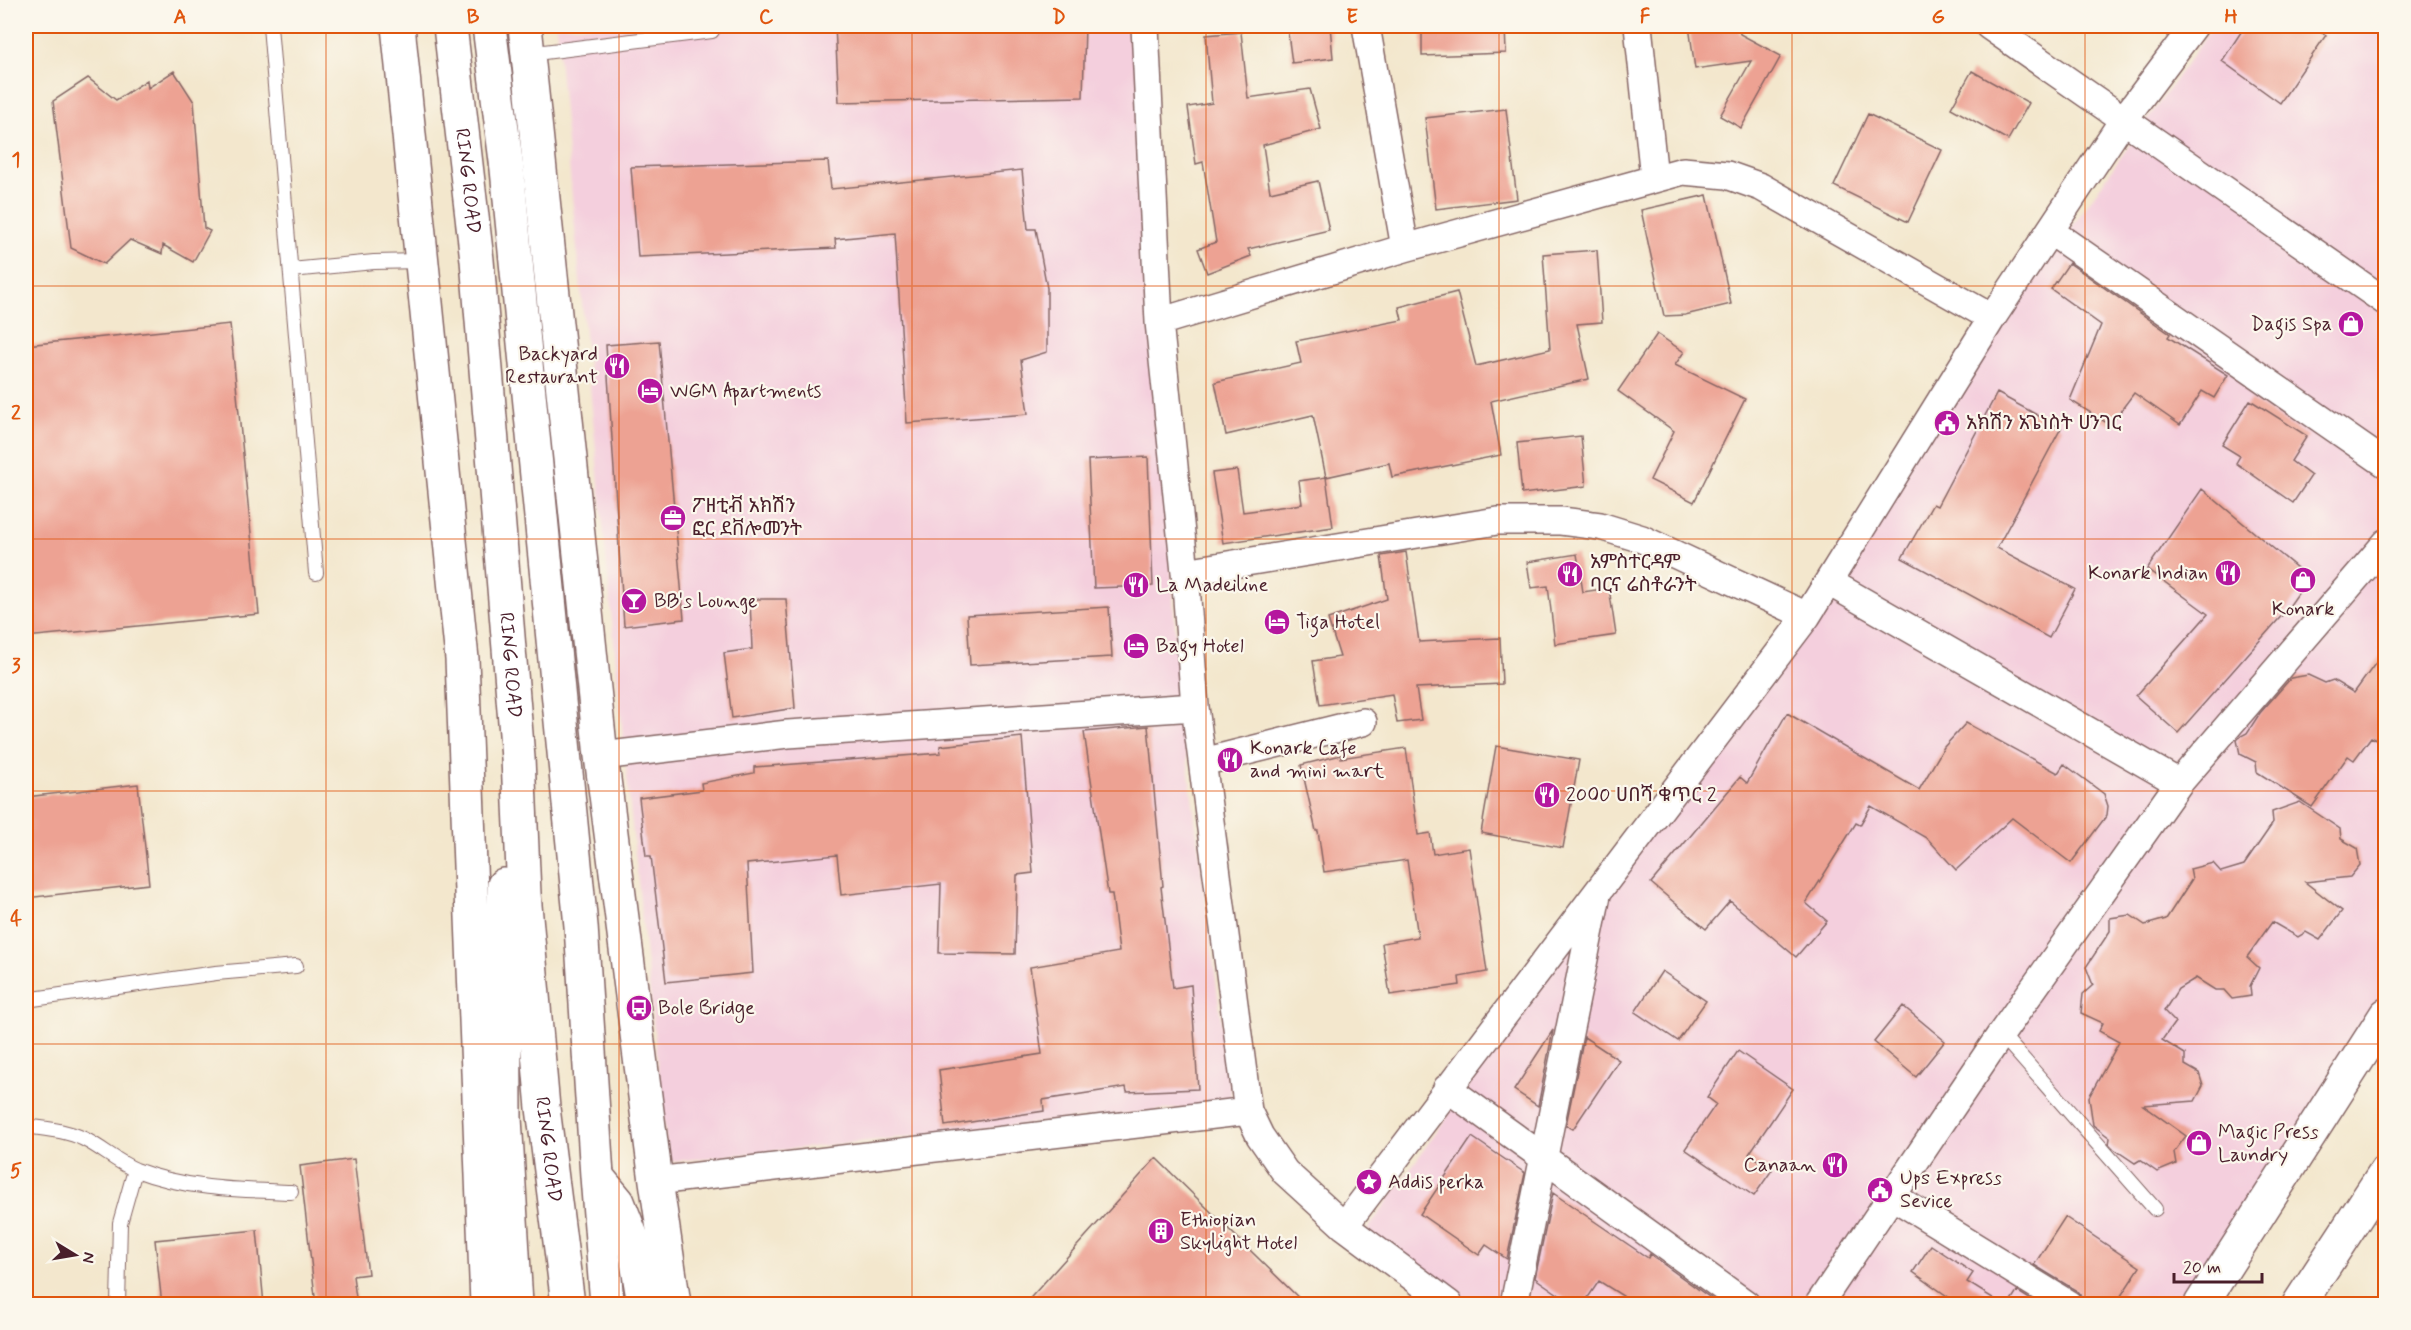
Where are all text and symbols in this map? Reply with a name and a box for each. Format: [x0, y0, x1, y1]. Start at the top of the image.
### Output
text: A [173, 4, 187, 31]
text: B [467, 4, 480, 31]
text: C [759, 4, 774, 31]
text: D [1052, 4, 1066, 31]
text: E [1346, 4, 1358, 31]
text: F [1640, 4, 1651, 31]
text: G [1931, 4, 1945, 31]
text: H [2224, 4, 2238, 31]
street label: RING ROAD [448, 127, 487, 235]
text: 1 [12, 147, 20, 174]
shop icon: Dagis Spa [2336, 309, 2366, 339]
place label: Dagis Spa [2251, 311, 2332, 340]
place label: Backyard Restaurant [505, 341, 598, 391]
restaurant icon: Backyard Restaurant [602, 351, 632, 381]
hotel icon: WGM Apartments [635, 376, 665, 406]
place label: WGM Apartments [670, 378, 822, 406]
text: 2 [11, 400, 21, 427]
public building icon: አክሽን አጌነስት ሀንገር [1932, 408, 1962, 438]
place label: አክሽን አጌነስት ሀንገር [1966, 410, 2121, 437]
place label: ፖዘቲቭ አክሽን ፎር ደቨሎመንት [692, 493, 802, 543]
office icon: ፖዘቲቭ አክሽን ፎር ደቨሎመንት [658, 503, 688, 533]
place label: አምስተርዳም ባርና ሬስቶራንት [1590, 549, 1697, 599]
restaurant icon: Konark Indian [2213, 558, 2243, 588]
restaurant icon: አምስተርዳም ባርና ሬስቶራንት [1555, 559, 1585, 589]
place label: Konark Indian [2088, 560, 2208, 587]
shop icon: Konark [2288, 565, 2318, 595]
restaurant icon: La Madeiline [1121, 570, 1151, 600]
place label: La Madeiline [1156, 572, 1268, 599]
bar icon: BB's Lounge [619, 586, 649, 616]
place label: BB's Lounge [654, 588, 758, 615]
place label: Konark [2272, 596, 2334, 623]
hotel icon: Tiga Hotel [1262, 607, 1292, 637]
place label: Tiga Hotel [1296, 609, 1380, 638]
street label: RING ROAD [493, 611, 528, 719]
hotel icon: Bagy Hotel [1121, 631, 1151, 661]
place label: Bagy Hotel [1156, 633, 1244, 662]
text: 3 [11, 653, 21, 680]
place label: Konark Cafe and mini mart [1250, 735, 1385, 785]
restaurant icon: Konark Cafe and mini mart [1215, 745, 1245, 775]
restaurant icon: 2000 ሀበሻ ቁጥር 2 [1532, 780, 1562, 810]
place label: 2000 ሀበሻ ቁጥር 2 [1566, 782, 1717, 809]
text: 4 [10, 906, 22, 933]
bus stop icon: Bole Bridge [624, 993, 654, 1023]
place label: Bole Bridge [658, 995, 755, 1023]
street label: RING ROAD [529, 1096, 568, 1204]
place label: Magic Press Laundry [2218, 1119, 2319, 1169]
shop icon: Magic Press Laundry [2184, 1128, 2214, 1158]
restaurant icon: Canaan [1820, 1150, 1850, 1180]
place label: Canaan [1743, 1152, 1816, 1179]
text: 5 [10, 1158, 22, 1185]
place label: Ups Express Sevice [1900, 1165, 2002, 1215]
place icon: Addis perka [1354, 1167, 1384, 1197]
place label: Addis perka [1388, 1169, 1484, 1196]
public building icon: Ups Express Sevice [1865, 1175, 1895, 1205]
place label: Ethiopian Skylight Hotel [1180, 1207, 1297, 1257]
building icon: Ethiopian Skylight Hotel [1146, 1216, 1176, 1246]
north arrow [45, 1225, 105, 1285]
scale bar [2174, 1246, 2262, 1284]
text: N [77, 1250, 100, 1265]
text: 20 m [2183, 1256, 2221, 1280]

